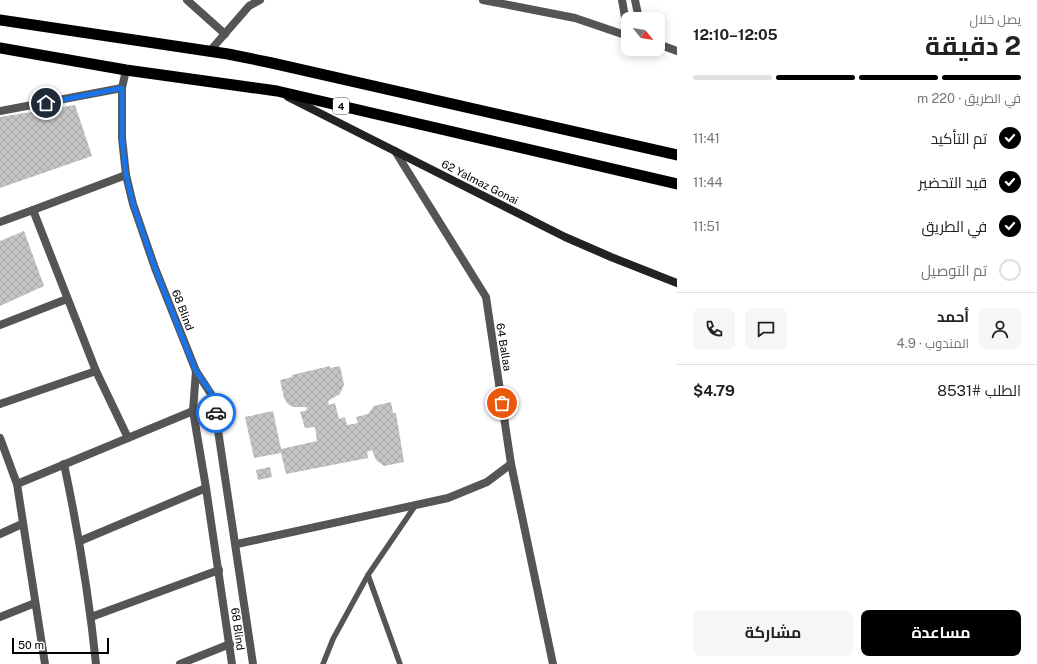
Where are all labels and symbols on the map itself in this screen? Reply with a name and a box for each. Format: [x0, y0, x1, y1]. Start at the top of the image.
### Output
north arrow [621, 12, 665, 56]
pin [29, 86, 63, 120]
road number: 4 [333, 98, 349, 114]
street label: 62 Yalmaz Gonai [440, 158, 520, 206]
street label: 68 Blind [170, 288, 196, 332]
street label: 64 Ballaa [494, 322, 514, 372]
pin [485, 386, 519, 420]
courier [196, 393, 236, 433]
street label: 68 Blind [229, 607, 247, 651]
scale bar [12, 636, 109, 655]

